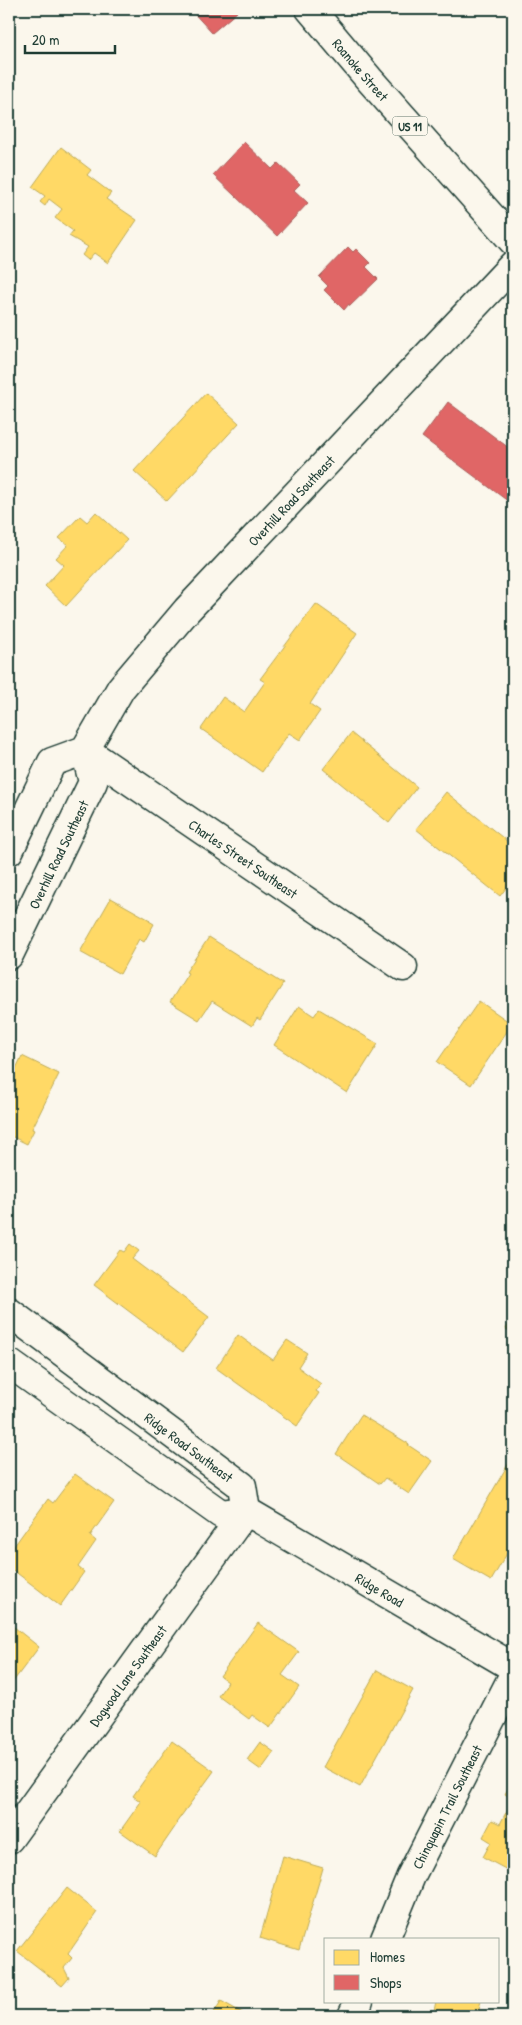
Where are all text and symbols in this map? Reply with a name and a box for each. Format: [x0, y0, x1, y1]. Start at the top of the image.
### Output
scale bar [25, 22, 115, 54]
text: 20 m [32, 29, 59, 50]
street label: Roanoke Street [329, 34, 393, 105]
road number: US 11 [392, 116, 428, 136]
street label: Overhill Road Southeast [243, 450, 339, 550]
street label: Overhill Road Southeast [23, 797, 92, 912]
street label: Charles Street Southeast [185, 814, 302, 902]
street label: Ridge Road Southeast [141, 1407, 238, 1486]
street label: Ridge Road [352, 1568, 408, 1611]
street label: Dogwood Lane Southeast [84, 1621, 170, 1730]
street label: Chinquapin Trail Southeast [407, 1741, 486, 1872]
legend [324, 1938, 500, 2002]
text: Homes [370, 1946, 405, 1967]
text: Shops [370, 1972, 402, 1993]

